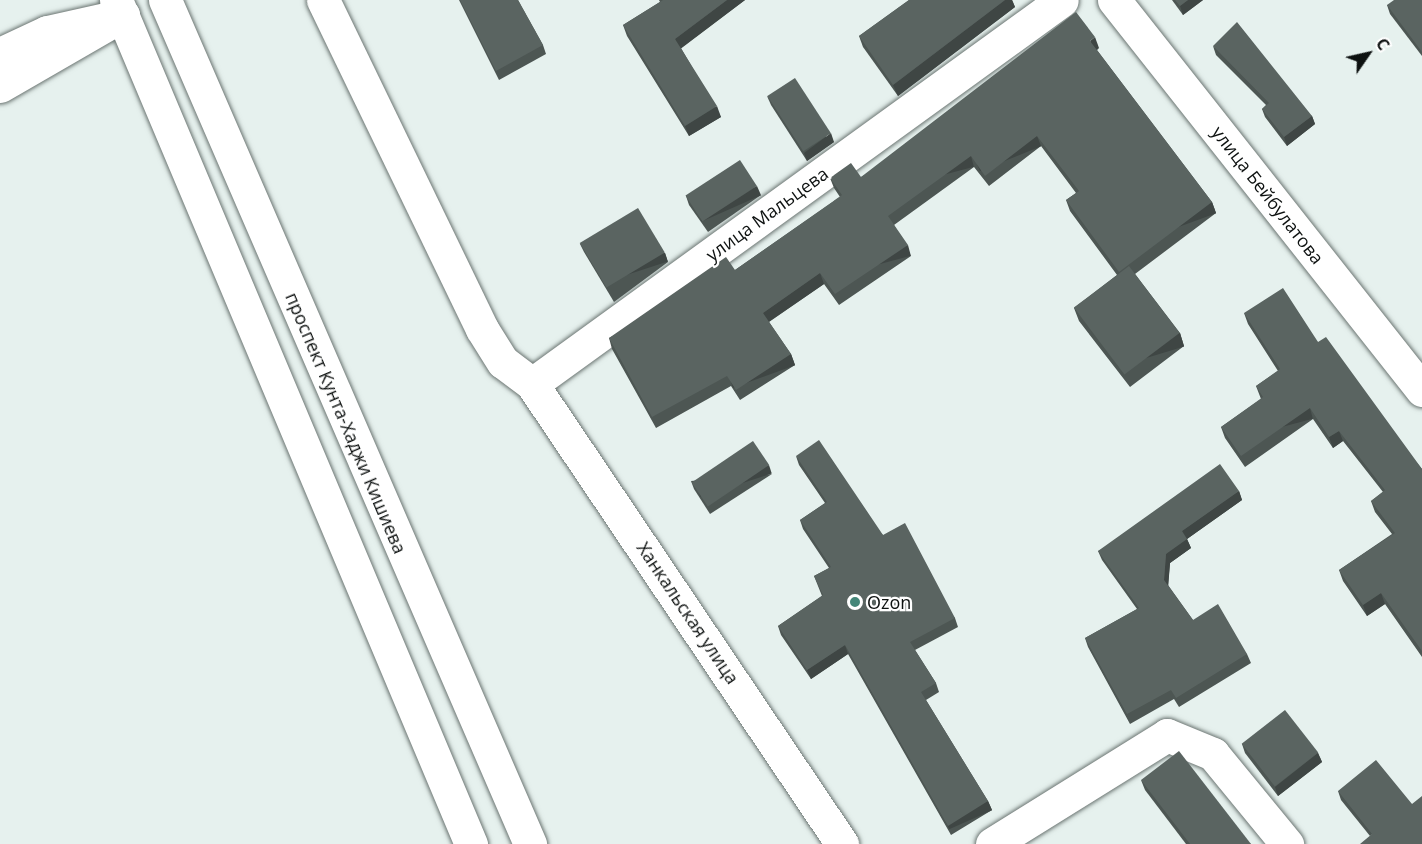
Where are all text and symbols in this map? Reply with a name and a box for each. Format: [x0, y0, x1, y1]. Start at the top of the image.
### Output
north arrow [1338, 24, 1398, 84]
text: С [1371, 34, 1395, 54]
street label: улица Бейбулатова [1207, 122, 1329, 268]
street label: улица Мальцева [702, 162, 832, 266]
street label: проспект Кунта-Хаджи Кишиева [281, 289, 411, 557]
street label: Ханкальская улица [632, 538, 744, 688]
place label: Ozon [867, 591, 911, 613]
marker: Ozon [848, 595, 862, 609]

